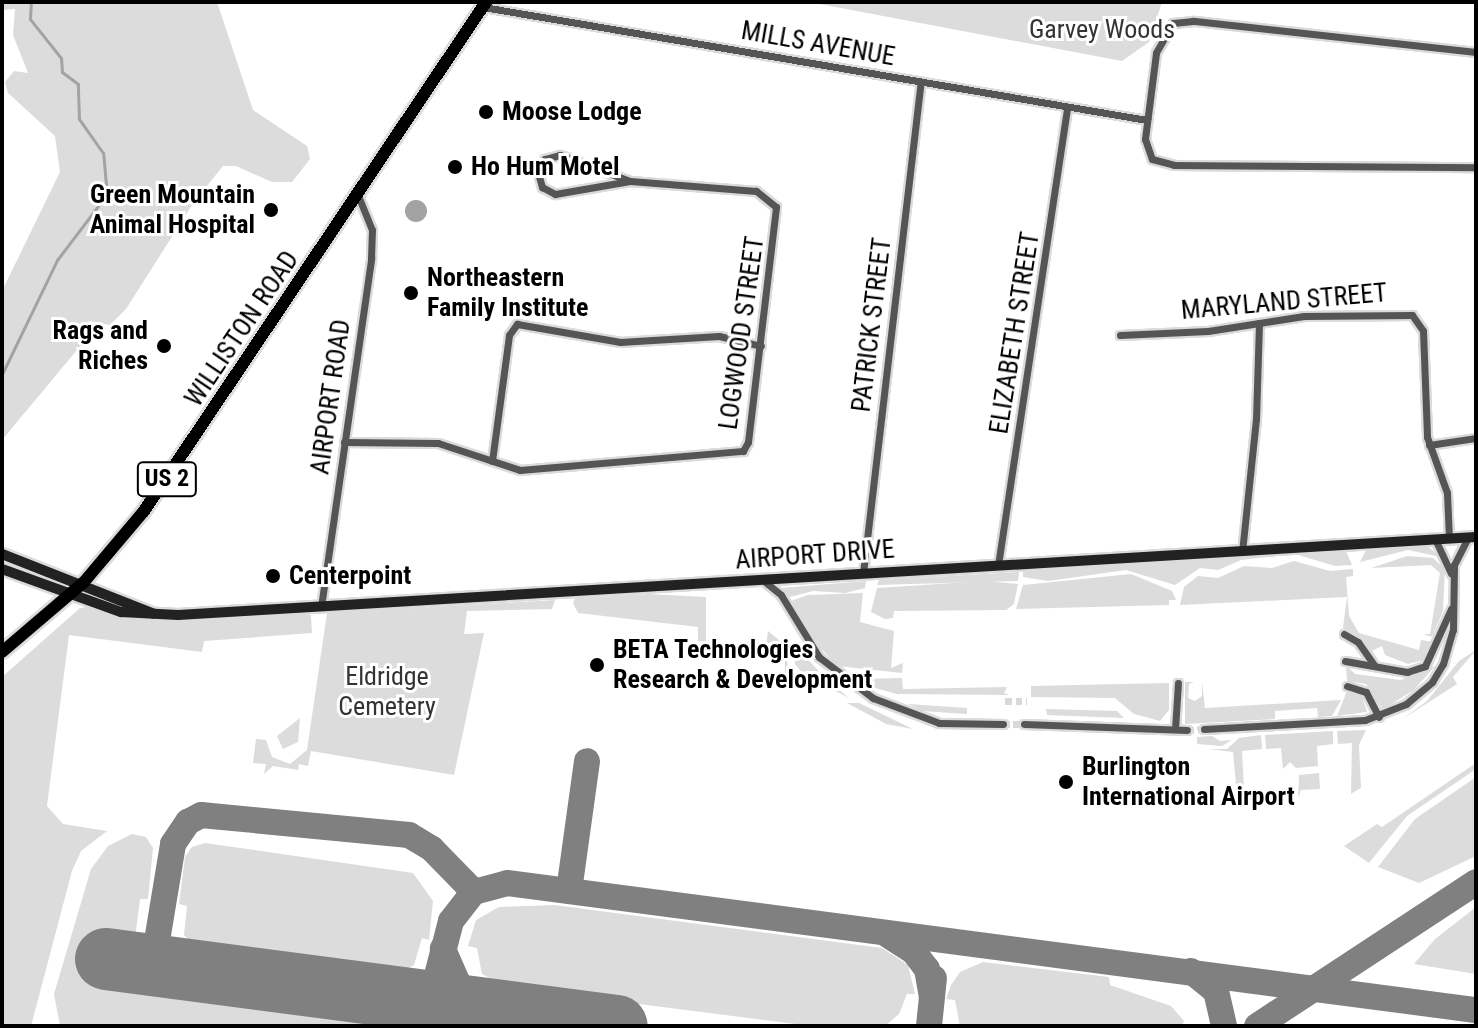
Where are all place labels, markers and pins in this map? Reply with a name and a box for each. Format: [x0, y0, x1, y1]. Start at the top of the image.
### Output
place label: Moose Lodge [502, 96, 642, 128]
marker: Moose Lodge [477, 103, 495, 121]
place label: Ho Hum Motel [471, 151, 620, 183]
marker: Ho Hum Motel [446, 158, 464, 176]
place label: Green Mountain Animal Hospital [90, 179, 255, 240]
marker: Green Mountain Animal Hospital [262, 201, 280, 219]
place label: Northeastern Family Institute [427, 262, 588, 324]
marker: Northeastern Family Institute [402, 284, 420, 302]
place label: Rags and Riches [53, 315, 148, 376]
marker: Rags and Riches [155, 337, 173, 355]
place label: Centerpoint [289, 560, 411, 592]
marker: Centerpoint [264, 567, 282, 585]
place label: BETA Technologies Research & Development [613, 634, 872, 696]
marker: BETA Technologies Research & Development [588, 656, 606, 674]
place label: Burlington International Airport [1082, 751, 1295, 812]
marker: Burlington International Airport [1057, 773, 1075, 791]

